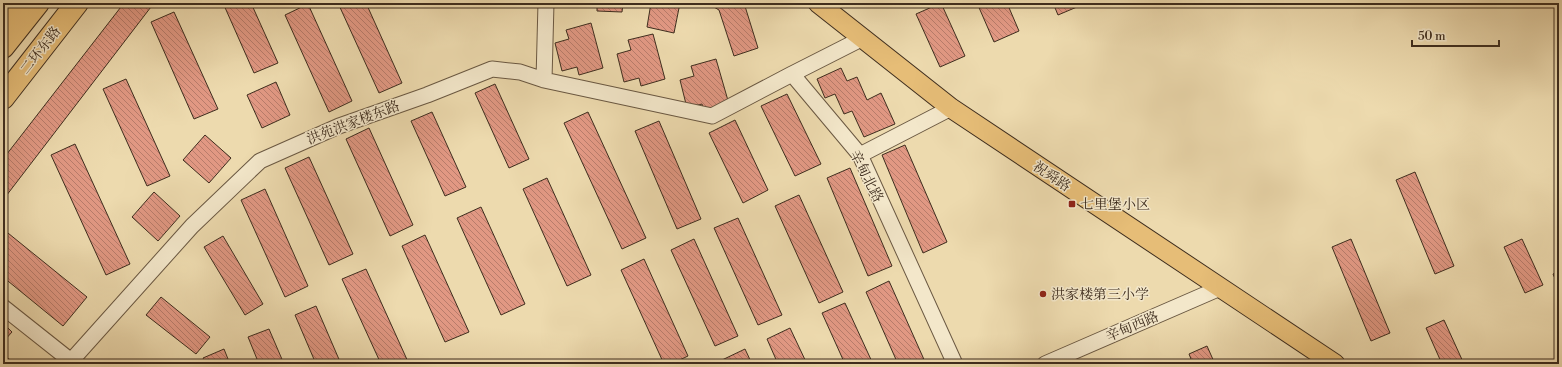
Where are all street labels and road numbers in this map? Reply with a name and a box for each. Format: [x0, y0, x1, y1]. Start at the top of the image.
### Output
street label: 二环东路 [16, 23, 65, 78]
street label: 洪苑洪家楼东路 [304, 97, 402, 149]
street label: 辛甸北路 [845, 147, 887, 205]
street label: 祝舜路 [1029, 158, 1074, 196]
street label: 辛甸西路 [1103, 308, 1162, 346]

